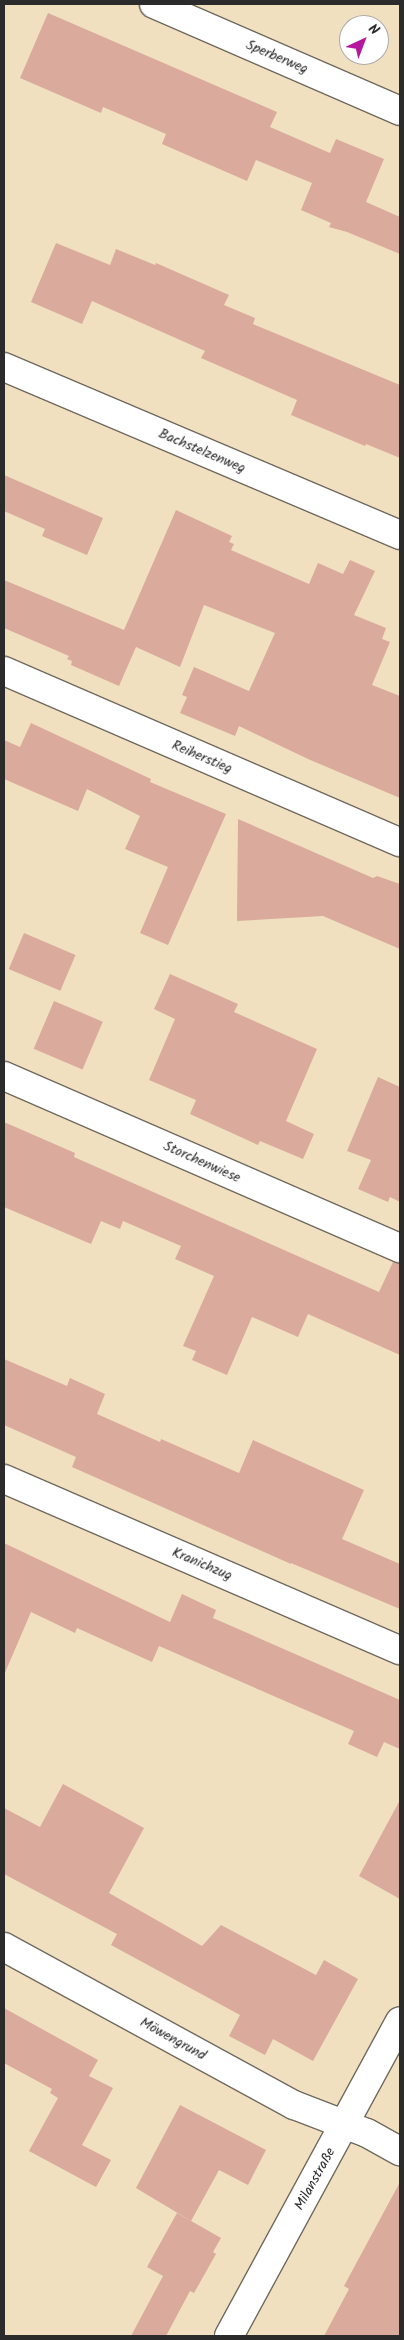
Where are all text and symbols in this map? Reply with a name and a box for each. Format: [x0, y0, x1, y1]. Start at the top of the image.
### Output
north arrow [339, 15, 389, 65]
text: N [363, 19, 384, 41]
street label: Sperberweg [243, 36, 311, 78]
street label: Bachstelzenweg [156, 425, 248, 477]
street label: Reiherstieg [169, 737, 235, 777]
street label: Storchenwiese [161, 1138, 243, 1186]
street label: Kranichzug [169, 1544, 235, 1584]
street label: Möwengrund [137, 2014, 209, 2064]
street label: Milanstraße [291, 2145, 339, 2213]

